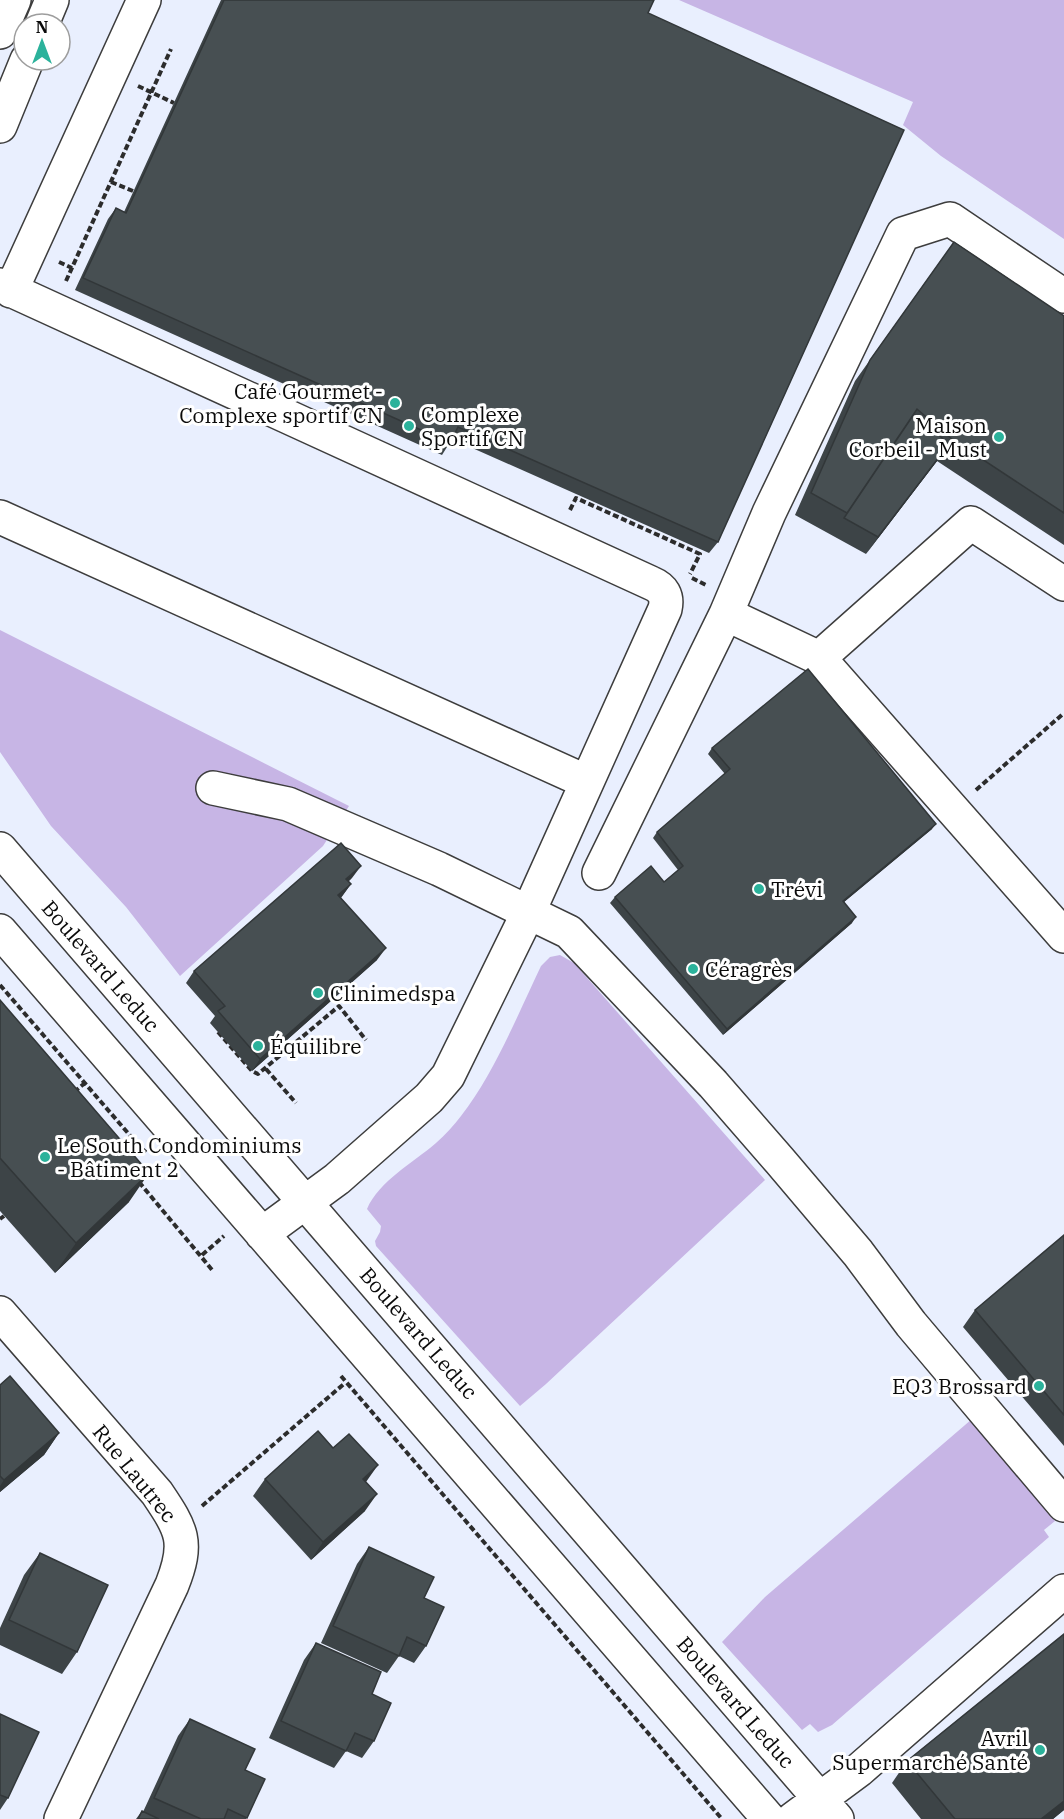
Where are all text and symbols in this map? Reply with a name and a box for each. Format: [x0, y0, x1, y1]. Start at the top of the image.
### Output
north arrow [12, 12, 72, 72]
text: N [36, 17, 48, 37]
place label: Café Gourmet - Complexe sportif CN [179, 377, 383, 429]
marker: Café Gourmet - Complexe sportif CN [388, 396, 402, 410]
place label: Complexe Sportif CN [421, 400, 524, 452]
place label: Maison Corbeil - Must [849, 411, 987, 463]
marker: Complexe Sportif CN [402, 419, 416, 433]
marker: Maison Corbeil - Must [992, 430, 1006, 444]
place label: Trévi [771, 875, 823, 903]
marker: Trévi [752, 882, 766, 896]
street label: Boulevard Leduc [36, 894, 166, 1038]
place label: Céragrès [705, 955, 793, 983]
marker: Céragrès [686, 962, 700, 976]
place label: Clinimedspa [330, 979, 456, 1007]
marker: Clinimedspa [311, 986, 325, 1000]
place label: Équilibre [270, 1032, 361, 1060]
marker: Équilibre [251, 1039, 265, 1053]
place label: Le South Condominiums - Bâtiment 2 [57, 1131, 301, 1183]
marker: Le South Condominiums - Bâtiment 2 [38, 1150, 52, 1164]
street label: Boulevard Leduc [354, 1261, 484, 1405]
place label: EQ3 Brossard [892, 1372, 1027, 1400]
marker: EQ3 Brossard [1032, 1379, 1046, 1393]
street label: Rue Lautrec [87, 1418, 183, 1528]
street label: Boulevard Leduc [671, 1630, 801, 1774]
place label: Avril Supermarché Santé [832, 1724, 1028, 1776]
marker: Avril Supermarché Santé [1033, 1743, 1047, 1757]

